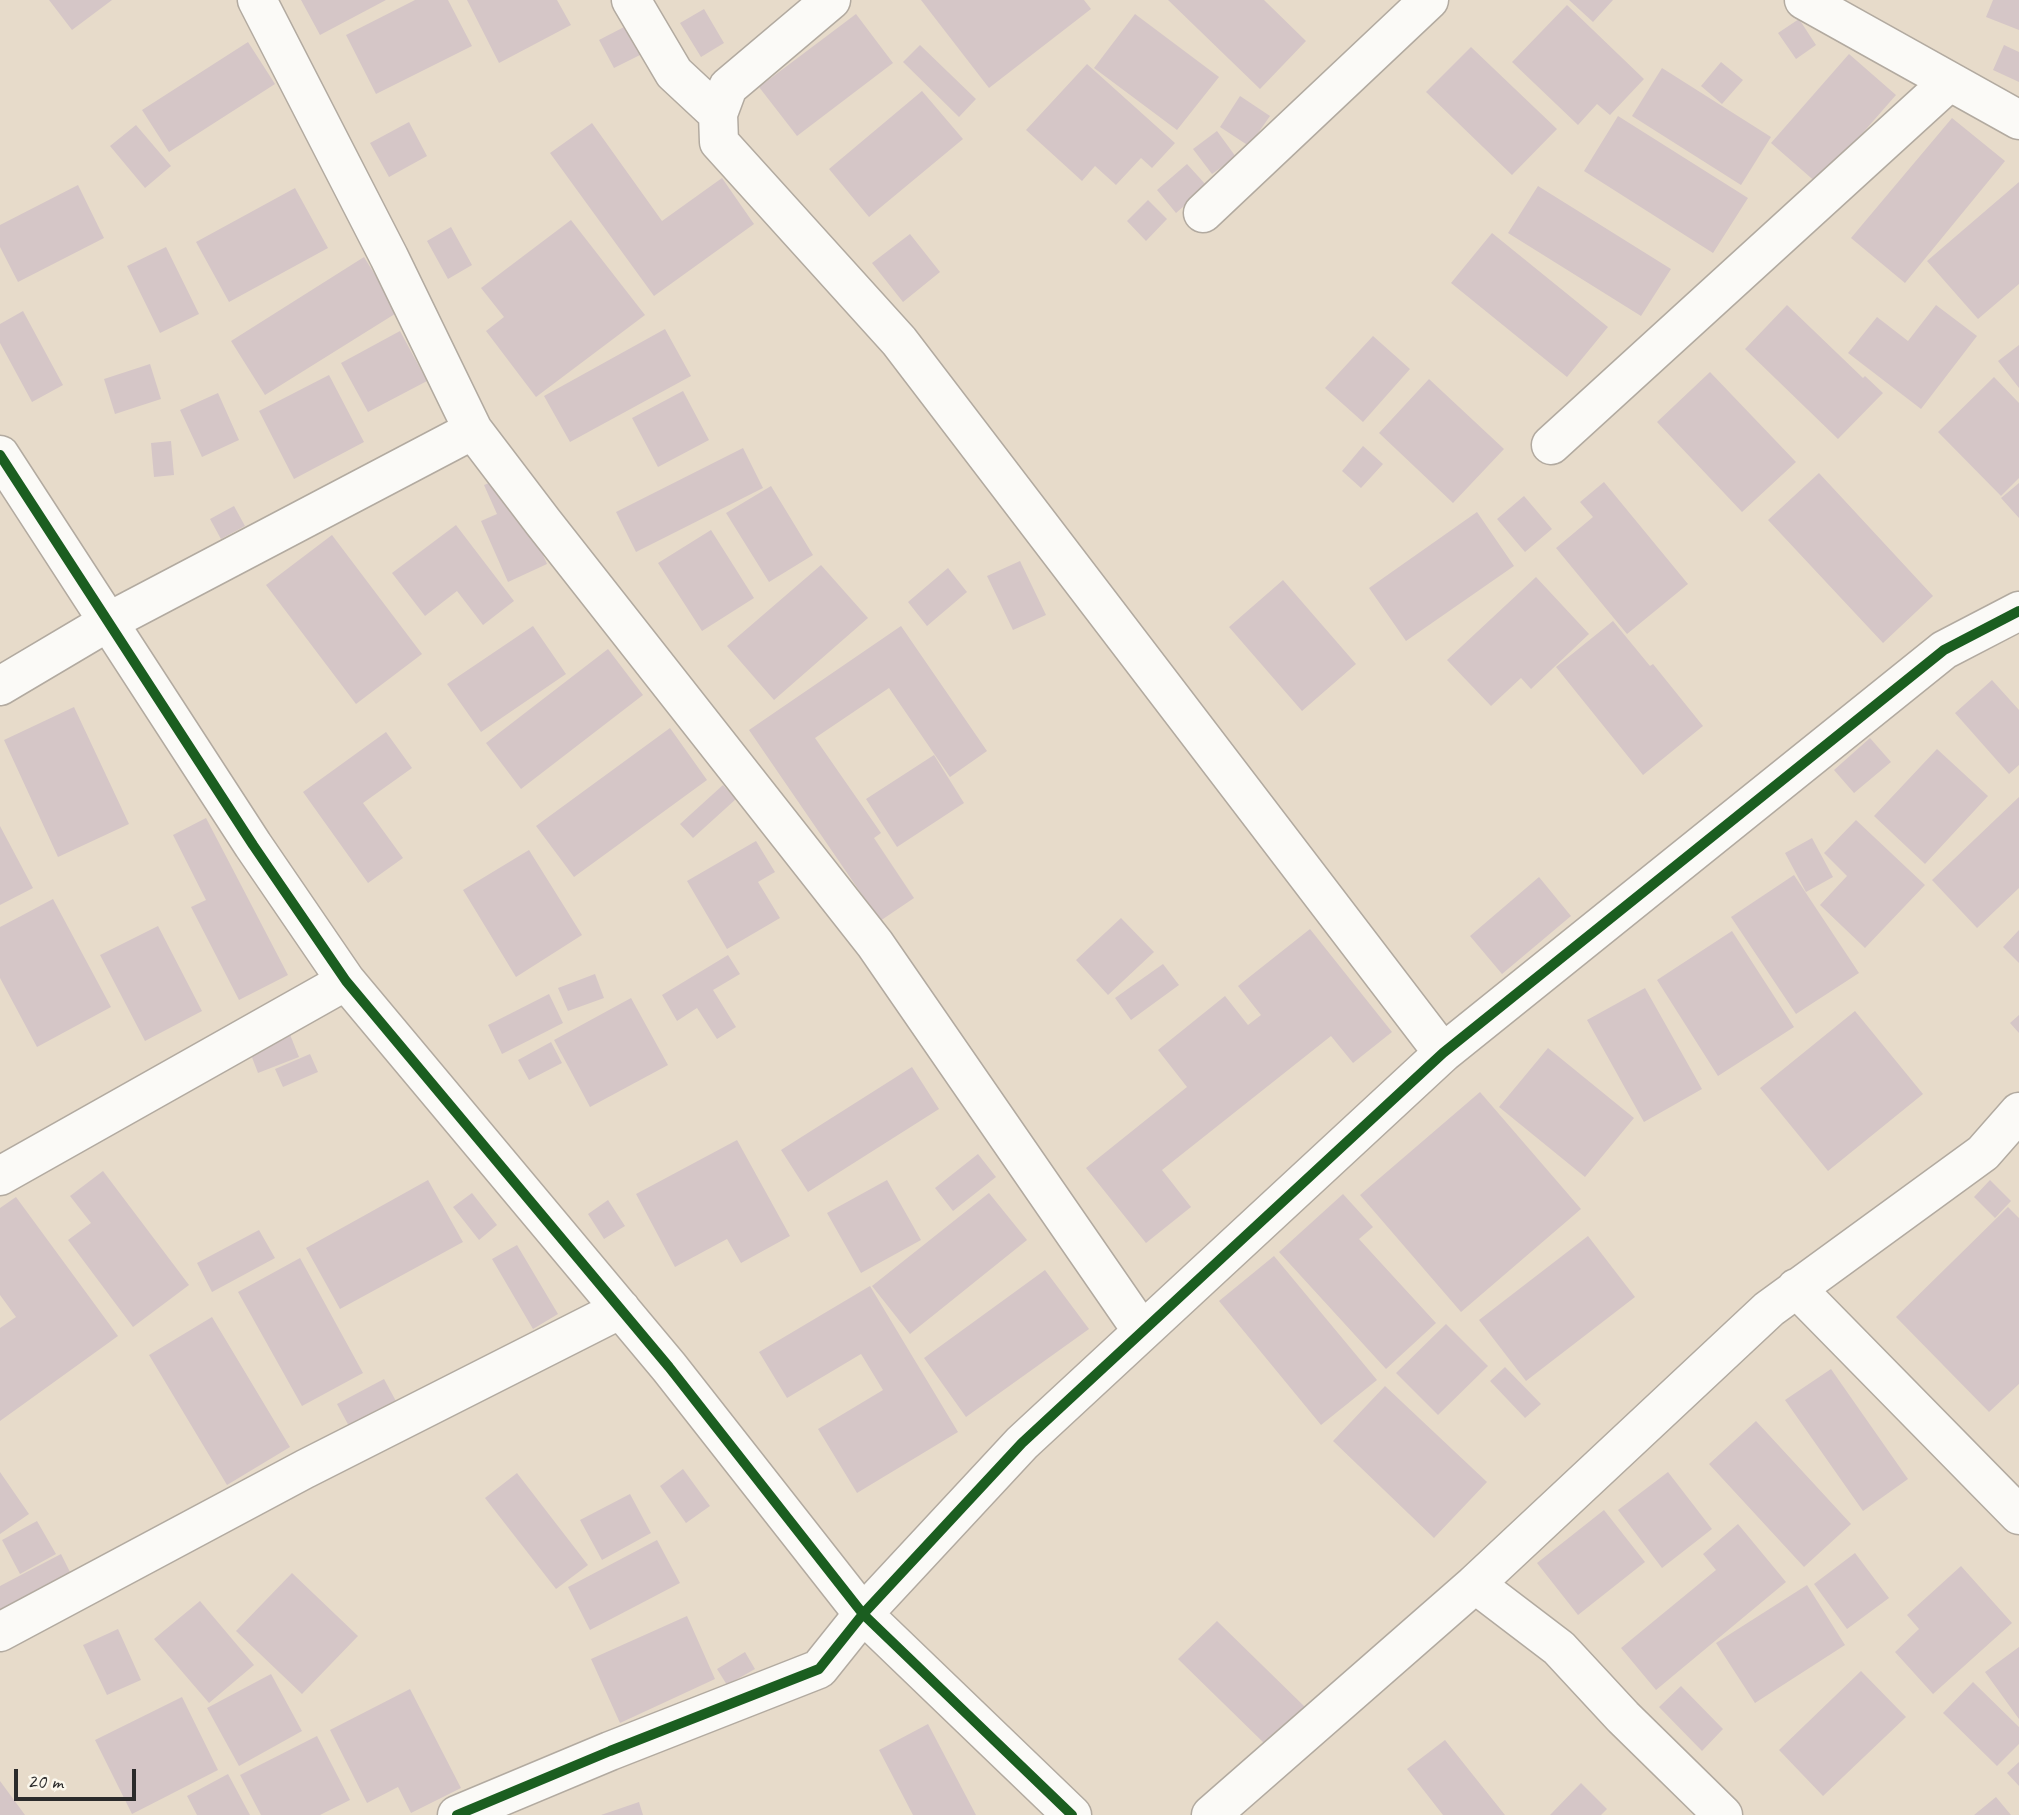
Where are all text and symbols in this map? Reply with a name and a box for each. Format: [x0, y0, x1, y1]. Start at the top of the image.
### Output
scale bar [18, 1756, 140, 1800]
text: 20 m [27, 1768, 63, 1794]

